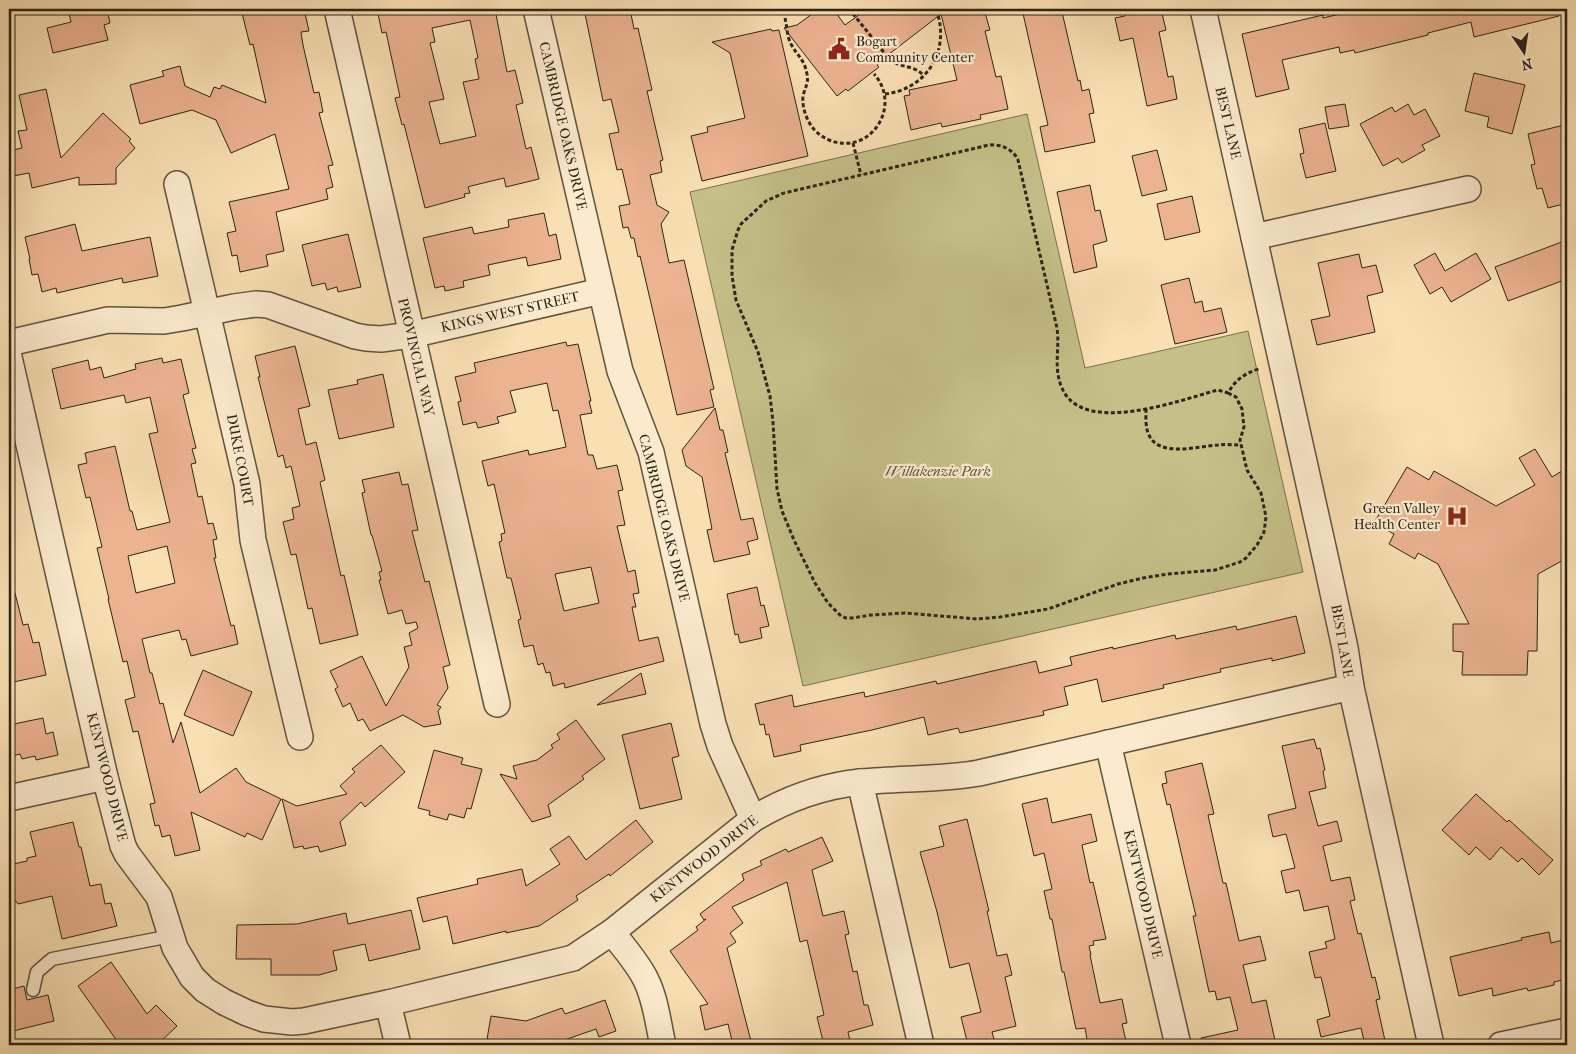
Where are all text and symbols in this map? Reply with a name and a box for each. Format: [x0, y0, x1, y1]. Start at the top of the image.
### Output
north arrow [1498, 28, 1548, 78]
place label: Bogart Community Center [856, 33, 973, 66]
public building icon: Bogart Community Center [826, 36, 852, 62]
street label: CAMBRIDGE OAKS DRIVE [535, 40, 591, 212]
text: N [1519, 55, 1534, 74]
street label: BEST LANE [1211, 85, 1245, 161]
street label: KINGS WEST STREET [439, 288, 581, 336]
street label: PROVINCIAL WAY [394, 296, 438, 418]
street label: DUKE COURT [223, 412, 257, 508]
street label: CAMBRIDGE OAKS DRIVE [635, 432, 693, 604]
park label: Willakenzie Park [885, 463, 991, 480]
place label: Green Valley Health Center [1354, 500, 1441, 533]
hospital icon: Green Valley Health Center [1444, 503, 1470, 529]
street label: BEST LANE [1327, 603, 1357, 679]
street label: KENTWOOD DRIVE [83, 711, 131, 843]
street label: KENTWOOD DRIVE [647, 811, 762, 906]
street label: KENTWOOD DRIVE [1120, 828, 1166, 961]

